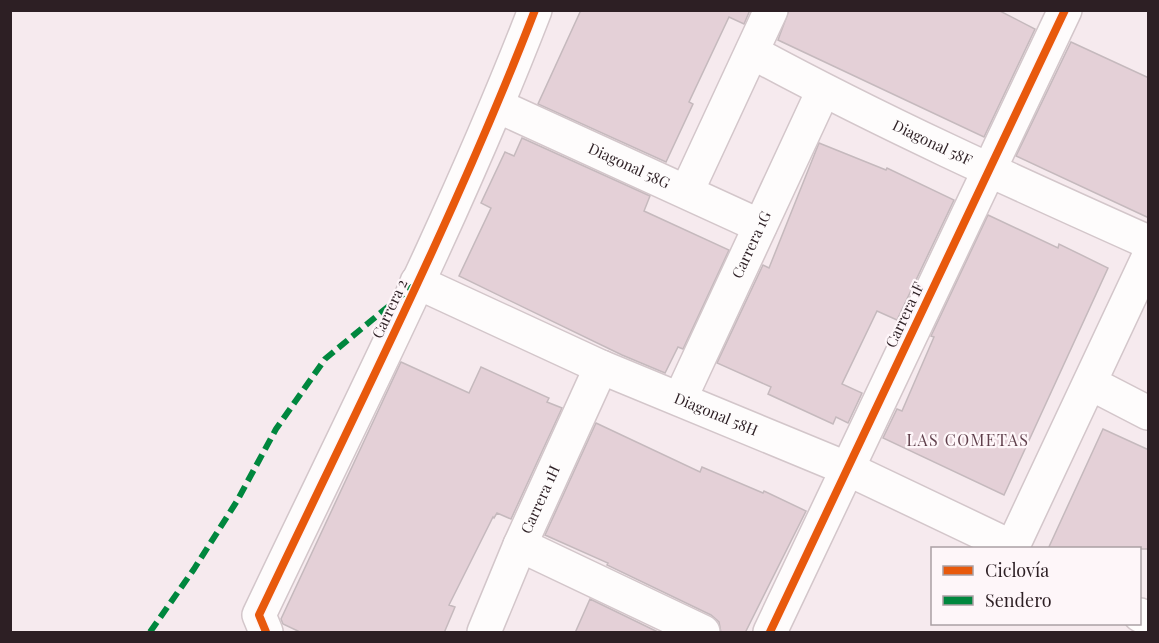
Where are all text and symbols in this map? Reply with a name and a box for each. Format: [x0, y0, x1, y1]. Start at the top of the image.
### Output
street label: Diagonal 58F [890, 115, 976, 170]
street label: Diagonal 58G [585, 138, 674, 193]
street label: Carrera 1G [726, 207, 775, 281]
street label: Carrera 2 [367, 276, 412, 342]
street label: Carrera 1F [880, 278, 928, 351]
street label: Diagonal 58H [671, 387, 761, 440]
district label: LAS COMETAS [907, 429, 1029, 450]
street label: Carrera 1H [515, 462, 564, 537]
legend [931, 547, 1141, 625]
text: Ciclovía [985, 558, 1049, 582]
text: Sendero [985, 588, 1052, 612]

